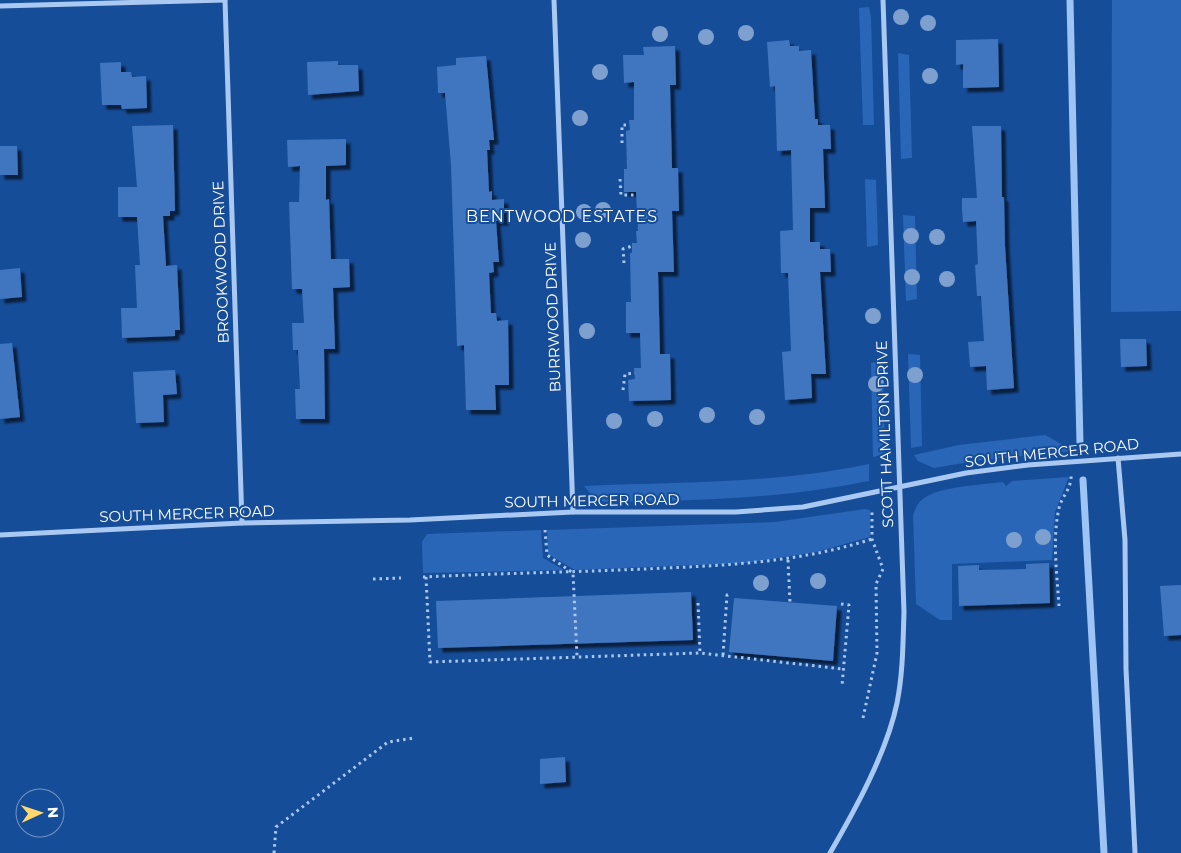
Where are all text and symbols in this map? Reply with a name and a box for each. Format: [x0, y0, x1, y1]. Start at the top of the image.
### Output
street label: BROOKWOOD DRIVE [208, 180, 233, 344]
district label: BENTWOOD ESTATES [466, 207, 658, 226]
street label: BURRWOOD DRIVE [540, 241, 565, 393]
street label: SCOTT HAMILTON DRIVE [872, 340, 897, 528]
street label: SOUTH MERCER ROAD [964, 434, 1140, 471]
street label: SOUTH MERCER ROAD [504, 489, 680, 512]
street label: SOUTH MERCER ROAD [99, 501, 275, 526]
north arrow [15, 788, 65, 838]
text: N [44, 806, 62, 818]

